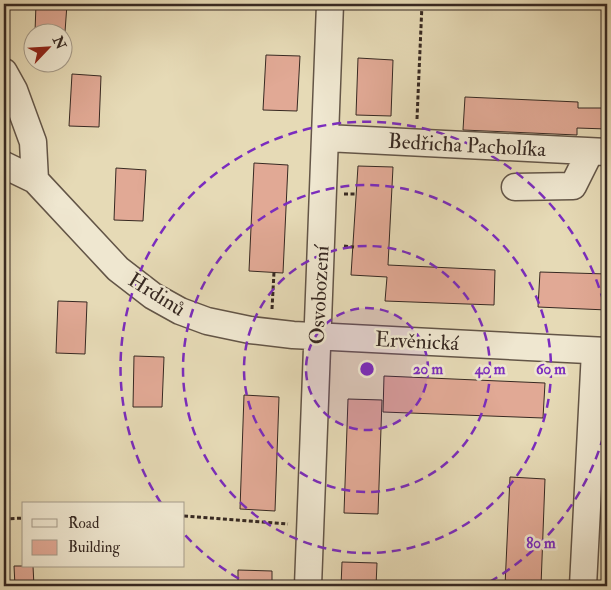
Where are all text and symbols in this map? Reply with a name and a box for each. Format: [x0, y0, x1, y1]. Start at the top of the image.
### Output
north arrow [22, 22, 72, 72]
text: N [49, 33, 70, 52]
street label: Bedřicha Pacholíka [387, 128, 547, 163]
street label: Osvobození [303, 243, 336, 345]
street label: Hrdinů [123, 266, 190, 322]
street label: Ervěnická [374, 326, 460, 357]
centre of rings [358, 360, 376, 378]
text: 20 m [413, 360, 443, 379]
text: 40 m [474, 360, 506, 379]
text: 60 m [536, 360, 566, 379]
legend [22, 502, 185, 568]
text: Road [68, 514, 100, 533]
text: 80 m [526, 534, 556, 553]
text: Building [68, 538, 120, 557]

